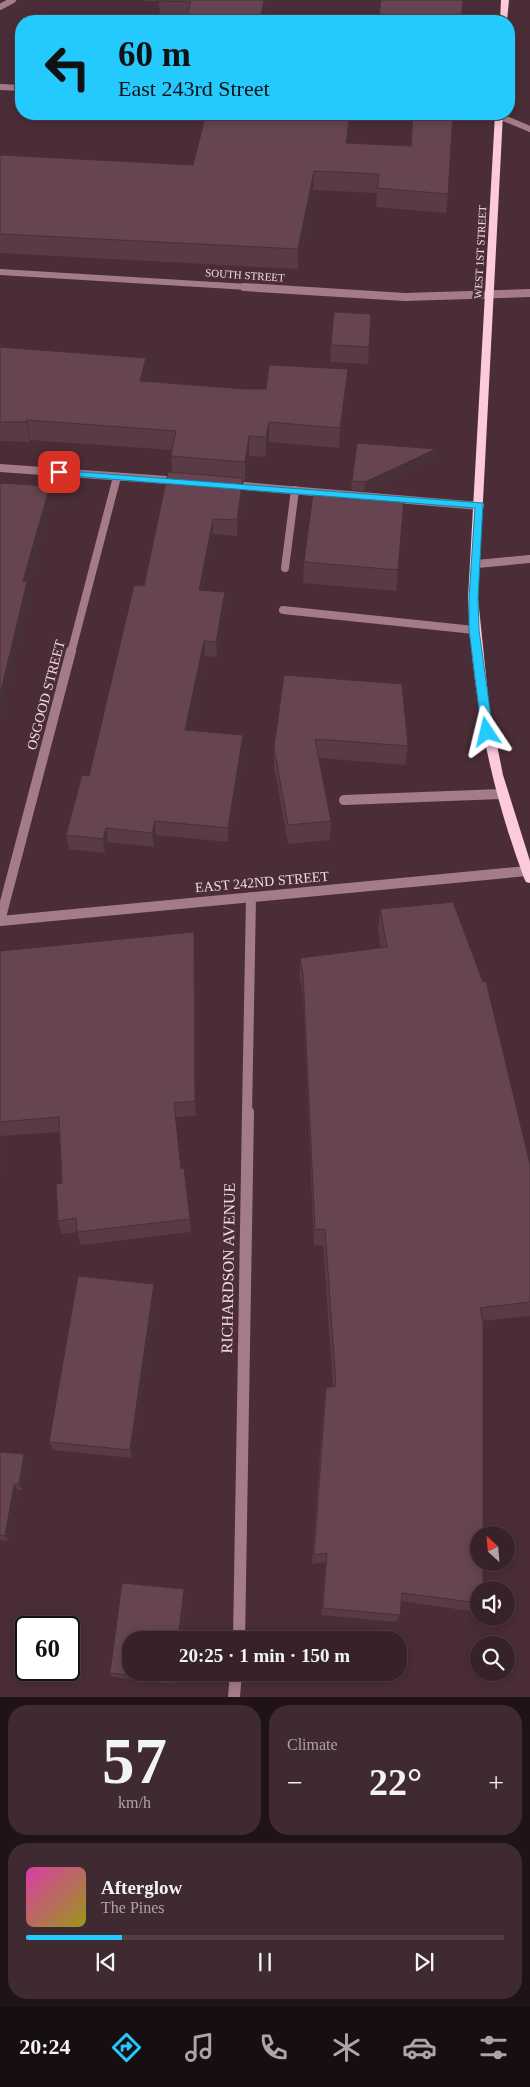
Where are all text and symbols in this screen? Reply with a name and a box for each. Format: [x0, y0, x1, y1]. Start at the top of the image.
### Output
icon: left [35, 35, 100, 100]
text: 60 m [118, 35, 191, 74]
text: East 243rd Street [118, 76, 270, 101]
street label: WEST 1ST STREET [472, 205, 488, 299]
street label: SOUTH STREET [205, 266, 285, 284]
pin [38, 451, 80, 493]
icon: arrive [45, 458, 73, 486]
street label: OSGOOD STREET [24, 638, 68, 752]
position arrow [460, 705, 512, 757]
street label: EAST 242ND STREET [194, 869, 330, 895]
street label: RICHARDSON AVENUE [218, 1182, 238, 1354]
north arrow [470, 1526, 515, 1571]
map controls [470, 1526, 515, 1681]
button: sound [470, 1581, 515, 1626]
speed limit sign: 60 [15, 1616, 80, 1681]
button: search [470, 1636, 515, 1681]
text: 20:25 · 1 min · 150 m [179, 1645, 350, 1666]
text: 57 [102, 1725, 167, 1797]
text: Climate [287, 1736, 338, 1753]
text: 22° [369, 1761, 422, 1803]
text: − [287, 1767, 303, 1798]
text: + [488, 1767, 504, 1798]
text: km/h [118, 1794, 151, 1811]
text: Afterglow [101, 1877, 182, 1898]
text: The Pines [101, 1899, 165, 1916]
icon: previous [92, 1948, 120, 1976]
icon: pause [251, 1948, 279, 1976]
icon: next [410, 1948, 438, 1976]
icon: directions [109, 2030, 144, 2065]
icon: music [182, 2030, 217, 2065]
icon: phone [256, 2030, 291, 2065]
icon: climate [329, 2030, 364, 2065]
icon: car [402, 2030, 437, 2065]
icon: filters [476, 2030, 511, 2065]
text: 20:24 [19, 2034, 71, 2059]

